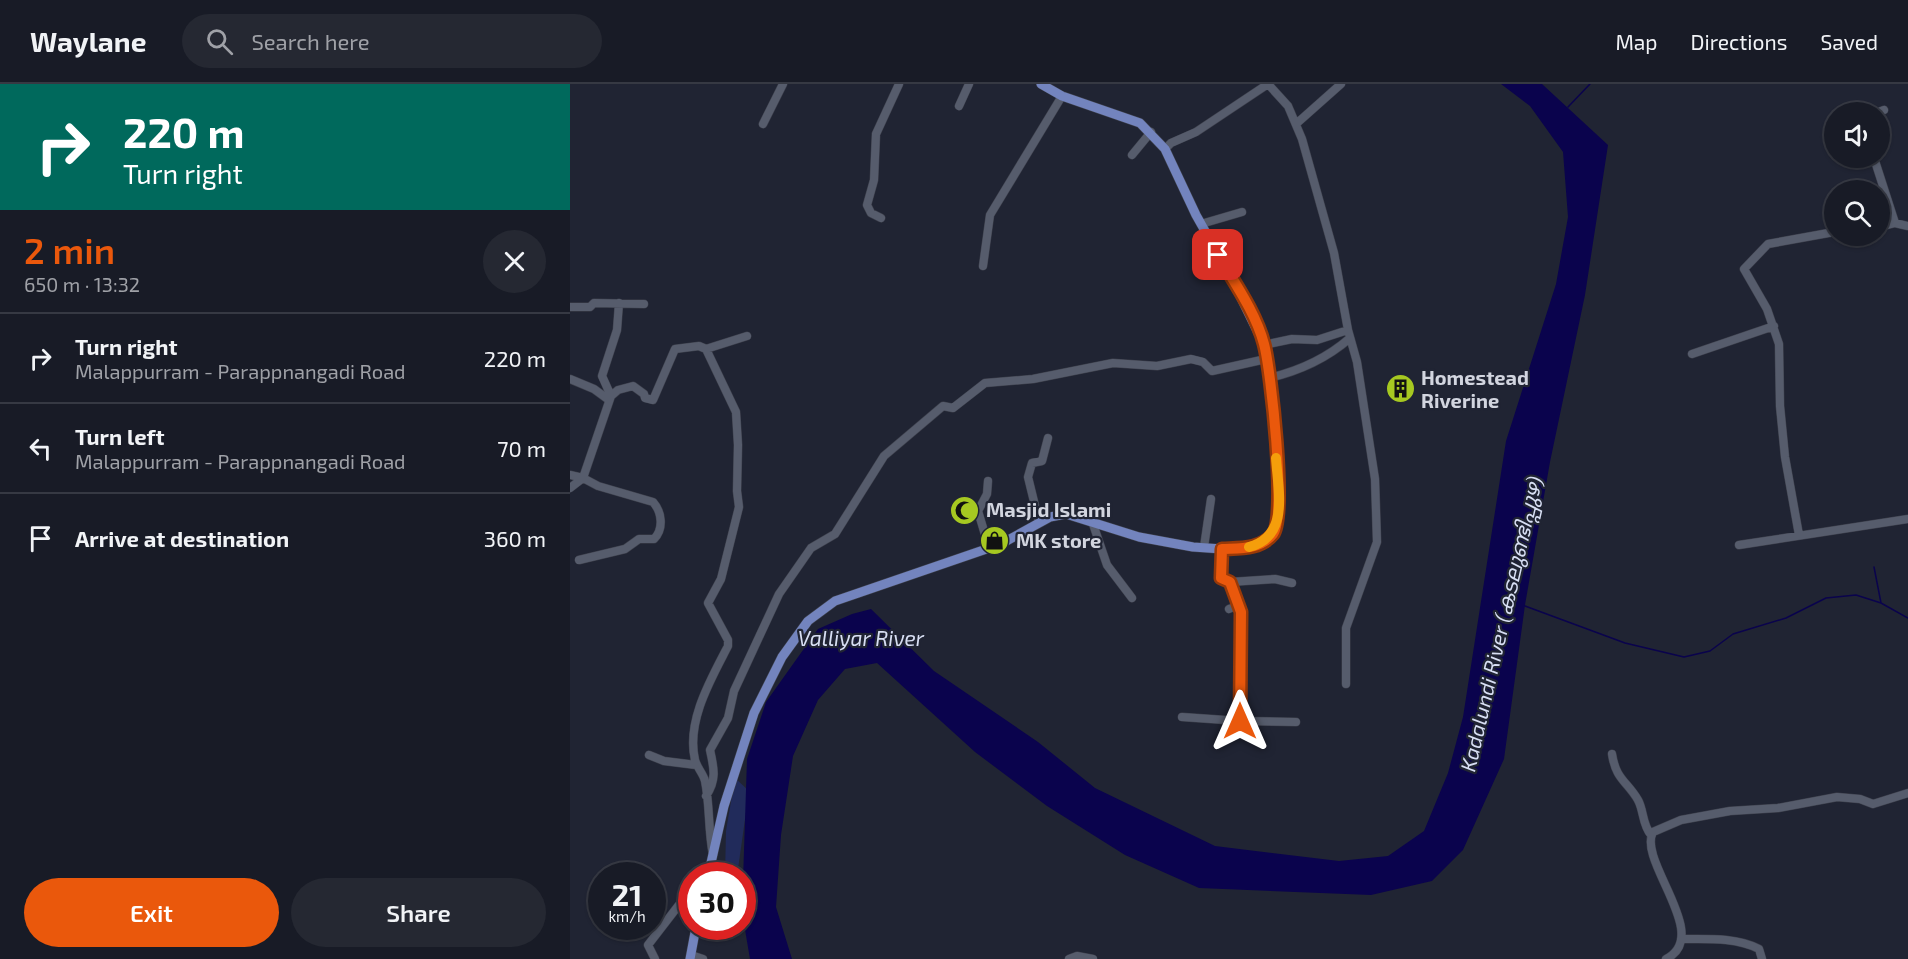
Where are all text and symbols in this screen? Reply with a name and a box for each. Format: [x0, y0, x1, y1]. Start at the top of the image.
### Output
search box [182, 14, 602, 68]
text: Waylane [30, 24, 146, 58]
icon: search [203, 25, 236, 58]
text: Search here [251, 28, 370, 54]
text: Map [1615, 29, 1658, 54]
text: Directions [1691, 29, 1787, 54]
text: Saved [1820, 29, 1878, 54]
map controls [1824, 102, 1890, 246]
button: sound [1824, 102, 1890, 168]
text: 220 m [123, 106, 244, 156]
icon: right [24, 108, 102, 186]
text: Turn right [123, 157, 243, 189]
button: search [1824, 180, 1890, 246]
text: 2 min [24, 228, 115, 271]
pin [1192, 229, 1243, 280]
button: close [483, 230, 546, 293]
icon: arrive [1201, 238, 1234, 271]
text: 650 m · 13:32 [24, 272, 140, 296]
text: Turn right [75, 333, 177, 359]
icon: right [24, 342, 57, 375]
text: 220 m [484, 345, 546, 371]
text: Malappurram - Parappnangadi Road [75, 359, 406, 383]
place label: Homestead Riverine [1421, 365, 1529, 412]
building icon: Homestead Riverine [1384, 373, 1416, 405]
text: Turn left [75, 423, 164, 449]
icon: left [24, 432, 57, 465]
text: 70 m [497, 435, 546, 461]
text: Malappurram - Parappnangadi Road [75, 449, 406, 473]
water label: Kadalundi River (കടലുണ്ടിപ്പുഴ) [1454, 473, 1550, 775]
mosque icon: Masjid Islami [949, 494, 981, 526]
place label: Masjid Islami [986, 497, 1111, 521]
icon: arrive [24, 522, 57, 555]
text: Arrive at destination [75, 525, 289, 551]
text: 360 m [484, 525, 546, 551]
shop icon: MK store [979, 525, 1011, 557]
place label: MK store [1016, 528, 1101, 552]
water label: Valliyar River [798, 625, 925, 651]
position arrow [1208, 689, 1272, 753]
speed limit sign: 30 [678, 862, 756, 940]
text: 21 [612, 876, 642, 912]
button: Exit [24, 878, 279, 947]
button: Share [291, 878, 546, 947]
text: km/h [608, 907, 646, 925]

